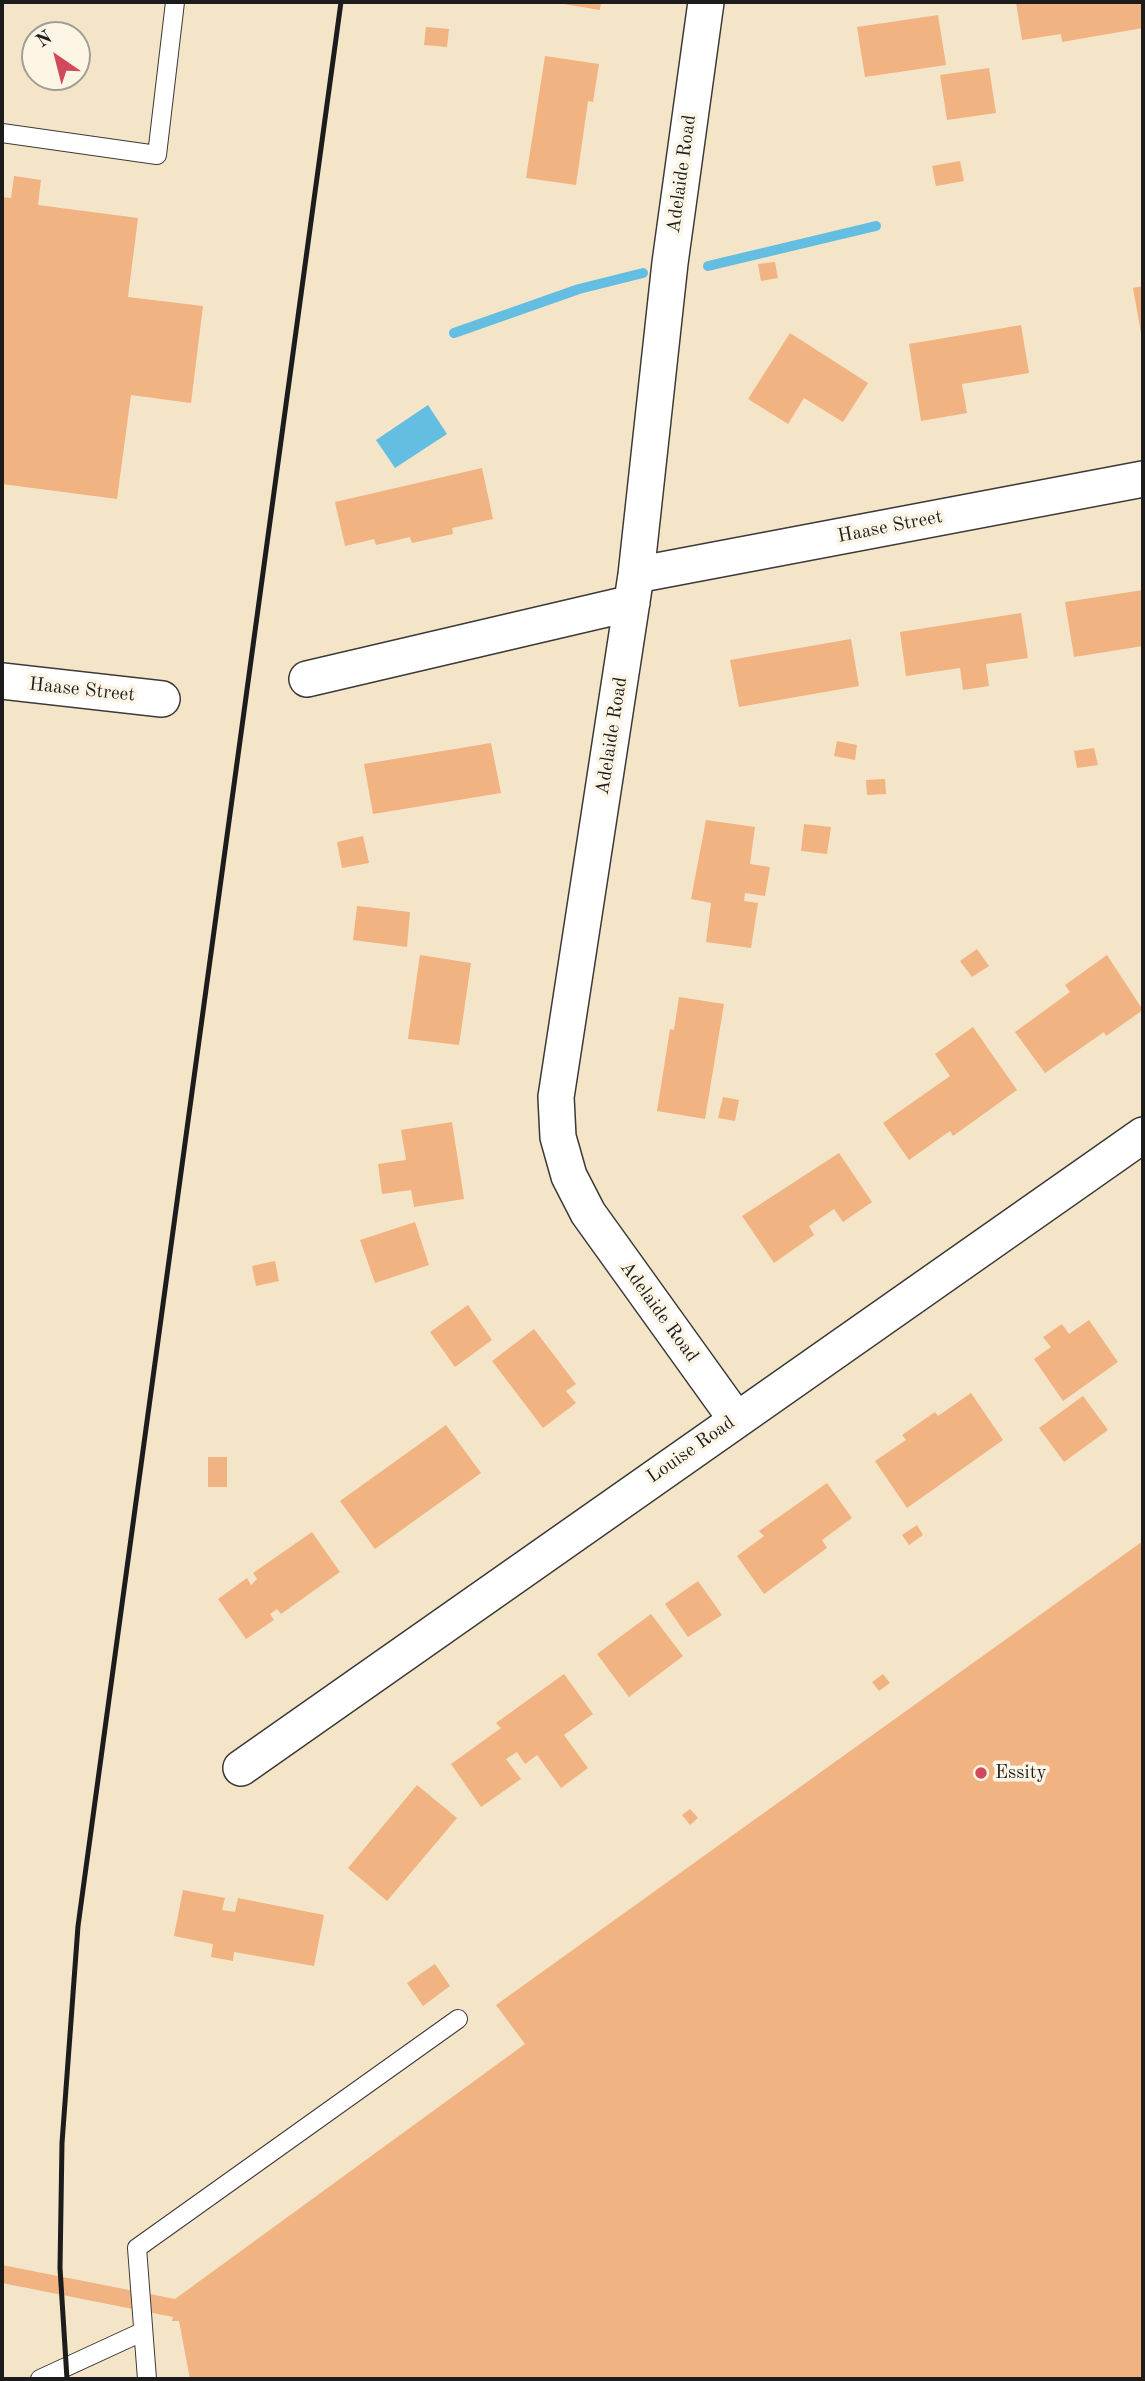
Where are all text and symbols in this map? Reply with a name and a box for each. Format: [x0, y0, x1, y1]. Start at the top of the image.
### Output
north arrow [21, 21, 91, 91]
text: N [33, 28, 56, 52]
street label: Adelaide Road [662, 113, 702, 235]
street label: Haase Street [836, 506, 944, 548]
street label: Haase Street [28, 673, 136, 707]
street label: Adelaide Road [591, 675, 633, 797]
street label: Adelaide Road [615, 1257, 703, 1367]
street label: Louise Road [643, 1411, 739, 1489]
place label: Essity [995, 1762, 1046, 1784]
marker: Essity [973, 1765, 989, 1781]

